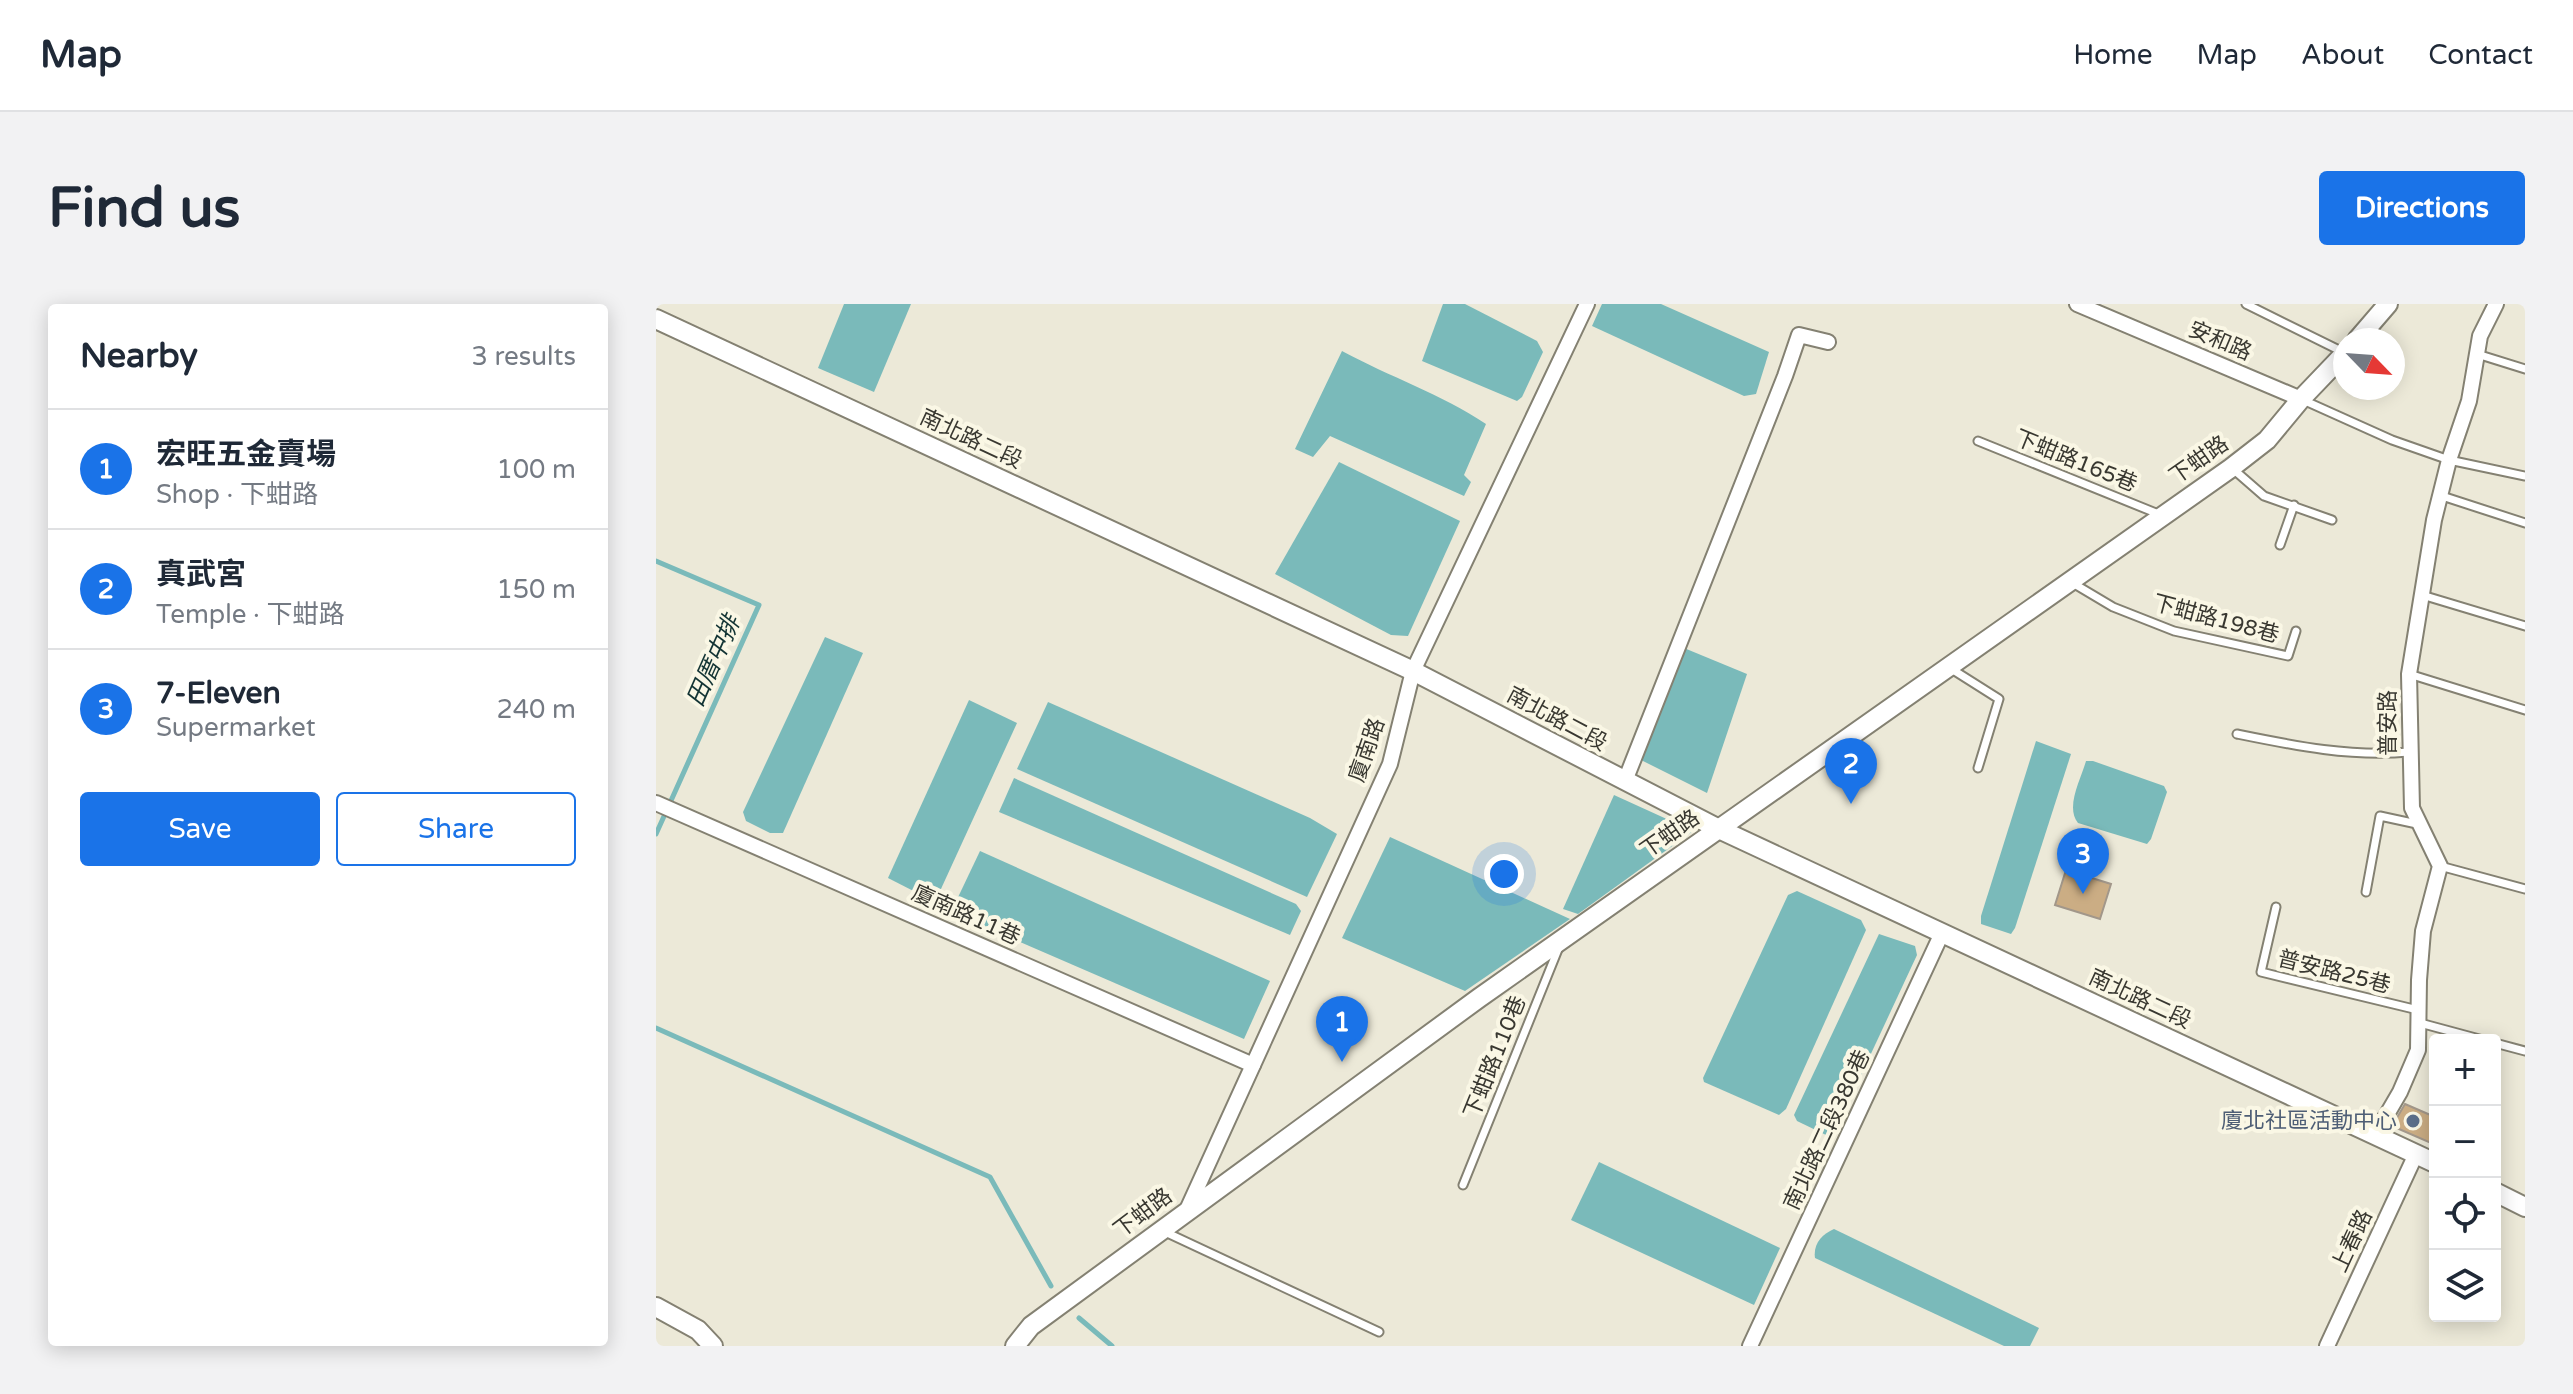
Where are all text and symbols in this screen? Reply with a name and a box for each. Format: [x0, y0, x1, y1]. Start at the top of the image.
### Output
text: Map [40, 32, 122, 78]
text: Home [2073, 38, 2153, 72]
text: Map [2197, 38, 2257, 72]
text: About [2301, 38, 2384, 72]
text: Contact [2428, 38, 2533, 72]
button: Directions [2319, 171, 2525, 245]
text: Find us [48, 175, 240, 242]
street label: 安和路 [2185, 316, 2255, 366]
north arrow [2333, 328, 2405, 400]
text: Nearby [80, 336, 198, 377]
text: 3 results [471, 341, 576, 372]
street label: 南北路二段 [916, 404, 1026, 474]
street label: 下蚶路165巷 [2011, 425, 2141, 497]
street label: 下蚶路 [2165, 430, 2233, 490]
text: 宏旺五金賣場 [156, 436, 336, 473]
text: 1 [98, 454, 114, 485]
text: 100 m [496, 454, 576, 485]
text: Shop · 下蚶路 [156, 479, 318, 510]
text: 真武宮 [156, 556, 246, 593]
text: 2 [98, 574, 114, 605]
text: 150 m [496, 574, 576, 605]
street label: 下蚶路198巷 [2150, 590, 2282, 648]
text: Temple · 下蚶路 [156, 599, 345, 630]
water label: 田厝中排 [681, 609, 748, 711]
text: 7-Eleven [156, 675, 281, 712]
street label: 南北路二段 [1502, 682, 1612, 756]
street label: 普安路 [2375, 690, 2401, 756]
text: 3 [98, 694, 114, 725]
text: 240 m [496, 694, 576, 725]
text: Supermarket [156, 712, 316, 743]
street label: 廈南路 [1344, 715, 1390, 785]
pin: 2 [1825, 738, 1877, 804]
button: Save [80, 792, 320, 866]
button: Share [336, 792, 576, 866]
street label: 下蚶路 [1636, 804, 1704, 864]
pin: 3 [2057, 828, 2109, 894]
your location [1484, 854, 1524, 894]
street label: 廈南路11巷 [908, 880, 1024, 950]
street label: 普安路25巷 [2275, 945, 2393, 999]
street label: 南北路二段 [2085, 964, 2195, 1034]
street label: 下蚶路110巷 [1459, 992, 1531, 1122]
pin: 1 [1316, 996, 1368, 1062]
map controls [2429, 1034, 2501, 1322]
button: + [2429, 1034, 2501, 1106]
street label: 南北路二段380巷 [1779, 1046, 1875, 1214]
button: − [2429, 1106, 2501, 1178]
place label: 廈北社區活動中心 [2221, 1108, 2397, 1134]
marker: 廈北社區活動中心 [2404, 1112, 2422, 1130]
button: locate [2429, 1178, 2501, 1250]
street label: 下蚶路 [1109, 1183, 1177, 1243]
street label: 上春路 [2326, 1206, 2378, 1276]
button: layers [2429, 1250, 2501, 1322]

